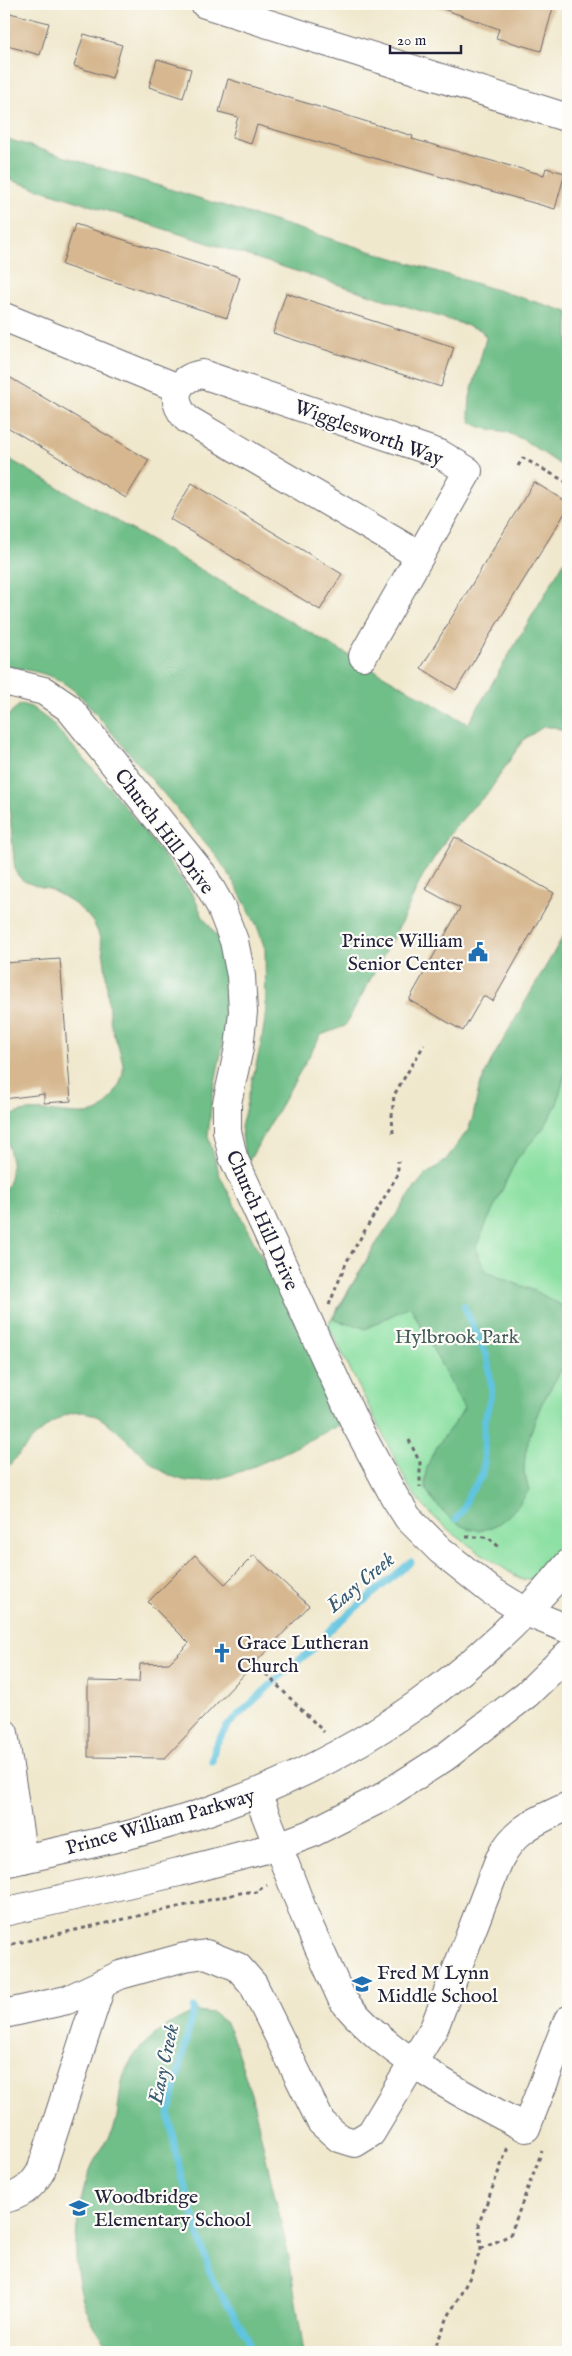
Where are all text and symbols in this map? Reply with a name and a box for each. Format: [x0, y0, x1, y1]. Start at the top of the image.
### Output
scale bar [390, 22, 461, 54]
text: 20 m [397, 31, 427, 50]
street label: Wigglesworth Way [291, 395, 447, 472]
street label: Church Hill Drive [109, 764, 219, 900]
place label: Prince William Senior Center [341, 929, 464, 977]
public building icon: Prince William Senior Center [467, 941, 489, 963]
street label: Church Hill Drive [220, 1147, 304, 1294]
park label: Hylbrook Park [395, 1325, 520, 1350]
water label: Easy Creek [320, 1546, 401, 1620]
place label: Grace Lutheran Church [237, 1631, 369, 1679]
church icon: Grace Lutheran Church [211, 1642, 233, 1664]
street label: Prince William Parkway [63, 1783, 258, 1861]
place label: Fred M Lynn Middle School [377, 1961, 498, 2009]
school or university icon: Fred M Lynn Middle School [351, 1973, 373, 1995]
water label: Easy Creek [143, 2021, 186, 2108]
place label: Woodbridge Elementary School [94, 2185, 252, 2233]
school or university icon: Woodbridge Elementary School [68, 2197, 90, 2219]

